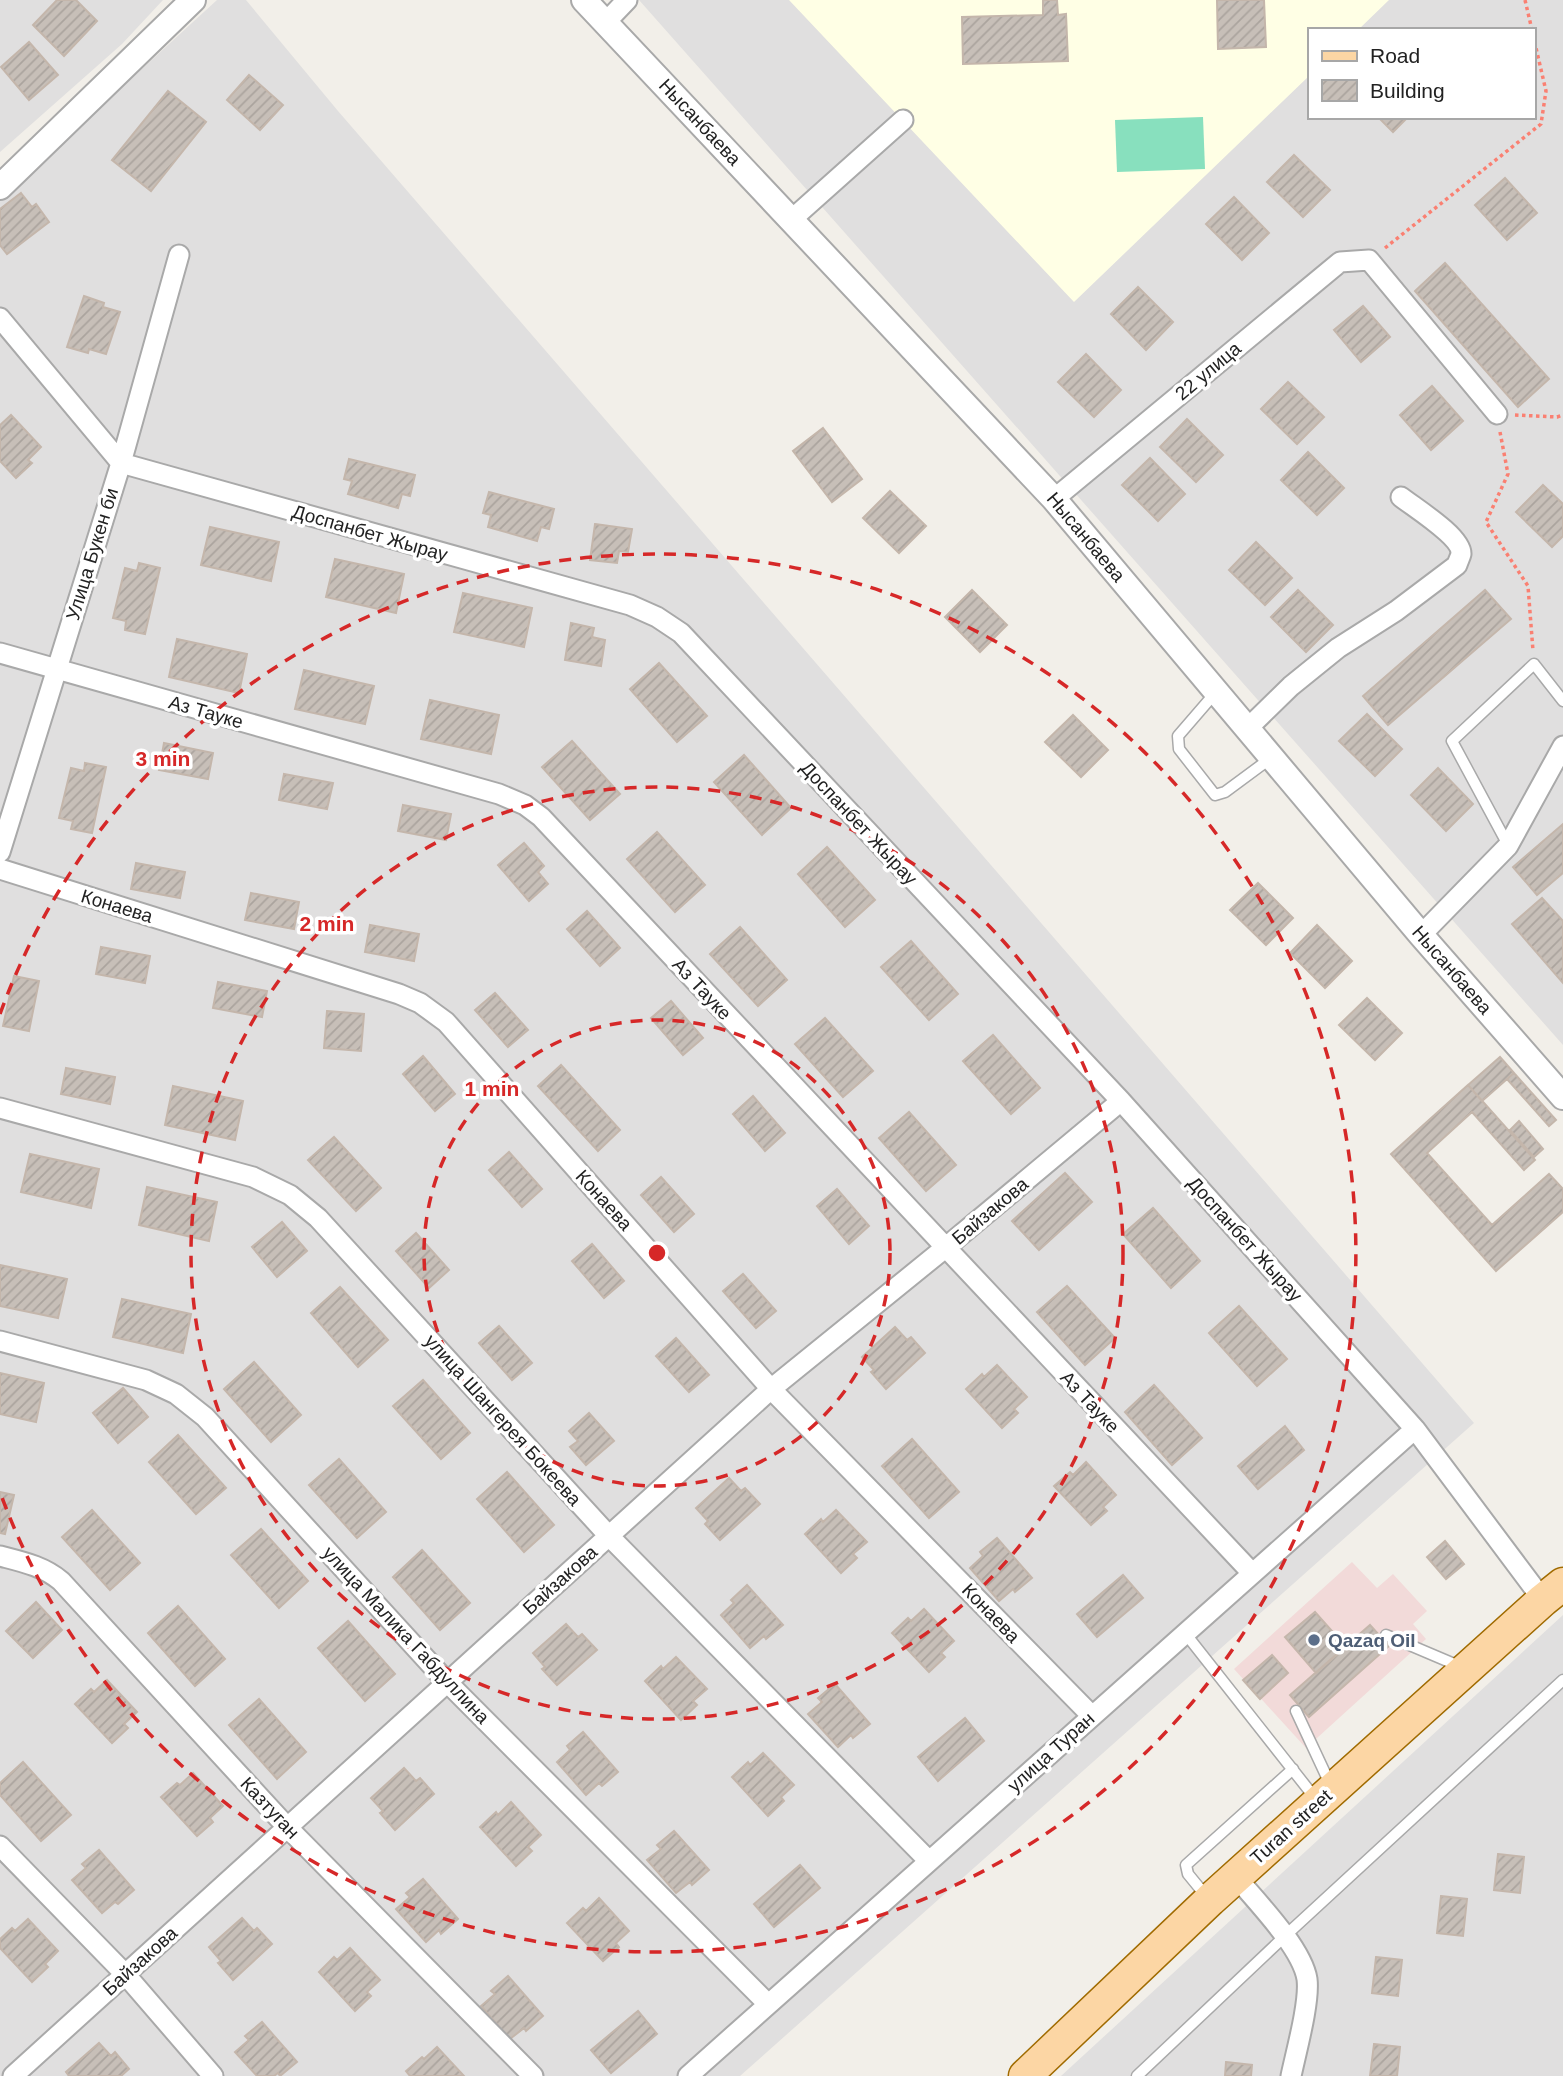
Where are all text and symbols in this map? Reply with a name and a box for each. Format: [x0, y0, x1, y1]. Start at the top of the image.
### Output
legend [1308, 28, 1535, 119]
text: Road [1370, 44, 1420, 67]
street label: Нысанбаева [655, 75, 745, 170]
text: Building [1370, 79, 1445, 102]
street label: 22 улица [1171, 337, 1245, 404]
street label: Улица Букен би [62, 485, 122, 623]
street label: Нысанбаева [1043, 488, 1130, 586]
street label: Доспанбет Жырау [290, 501, 451, 565]
street label: Аз Тауке [166, 691, 246, 733]
text: 3 min [136, 747, 190, 770]
street label: Доспанбет Жырау [797, 757, 922, 889]
street label: Конаева [79, 885, 156, 927]
text: 2 min [300, 912, 354, 935]
street label: Нысанбаева [1408, 922, 1496, 1019]
street label: Аз Тауке [668, 954, 736, 1024]
text: 1 min [465, 1077, 519, 1100]
street label: Конаева [572, 1166, 637, 1235]
street label: Доспанбет Жырау [1183, 1172, 1307, 1306]
street label: Байзакова [948, 1173, 1032, 1249]
centre of rings [645, 1241, 669, 1265]
street label: улица Шангерея Бокеева [421, 1330, 586, 1510]
street label: Аз Тауке [1056, 1367, 1124, 1437]
street label: Байзакова [519, 1541, 602, 1619]
street label: улица Малика Габдуллина [318, 1542, 494, 1728]
street label: Конаева [958, 1579, 1024, 1647]
place label: Qazaq Oil [1328, 1630, 1416, 1651]
marker: Qazaq Oil [1306, 1632, 1322, 1648]
street label: улица Туран [1003, 1708, 1099, 1796]
street label: Казтуган [236, 1773, 304, 1843]
street label: Turan street [1246, 1785, 1336, 1869]
street label: Байзакова [99, 1922, 182, 2000]

